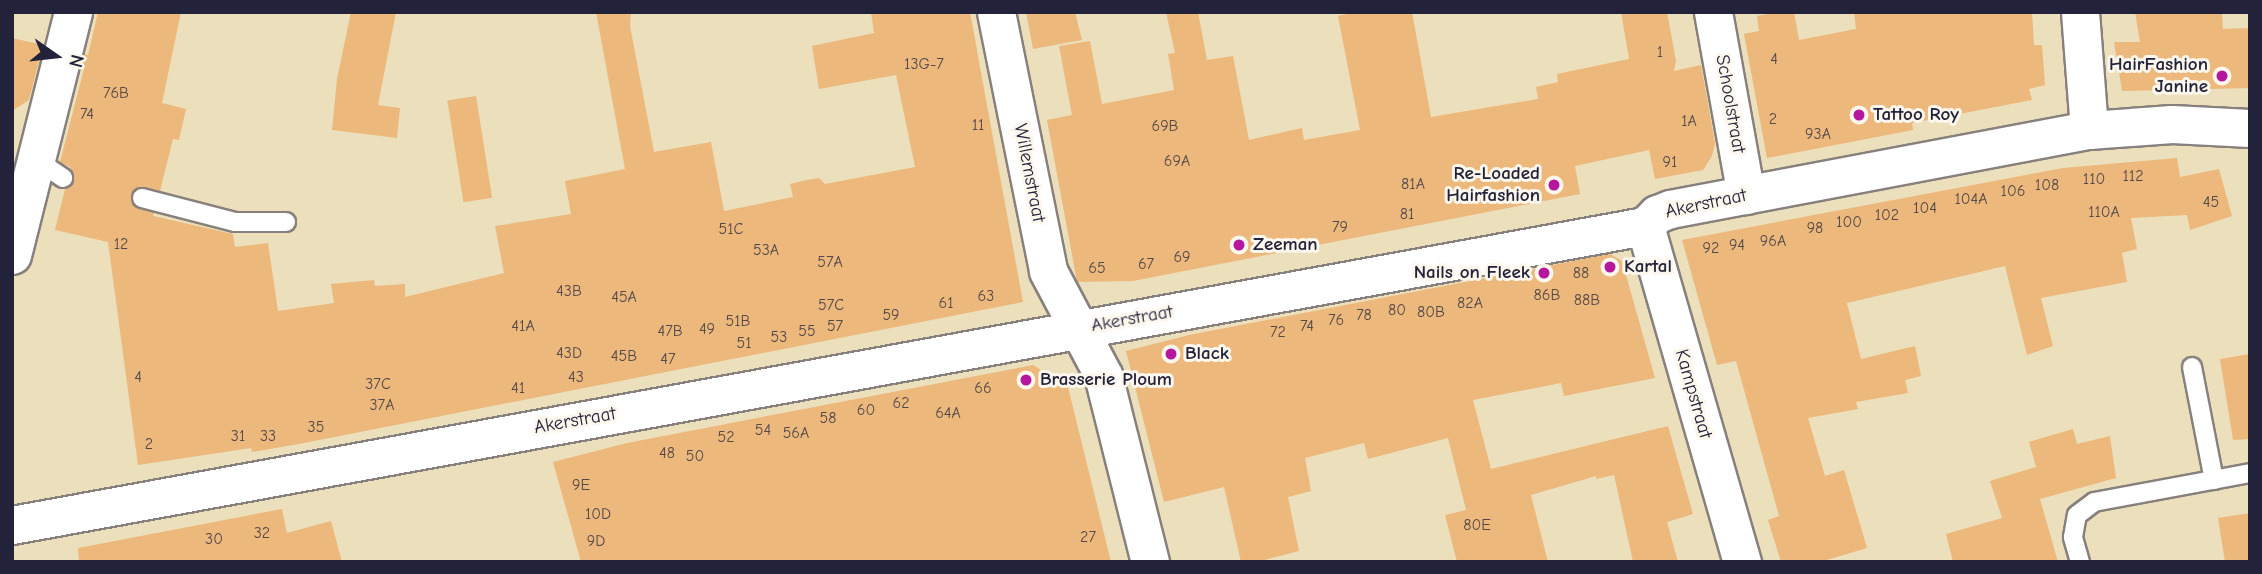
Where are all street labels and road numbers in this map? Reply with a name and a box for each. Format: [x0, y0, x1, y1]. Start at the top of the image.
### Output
street label: Schoolstraat [1710, 53, 1750, 155]
street label: Willemstraat [1008, 122, 1050, 224]
street label: Akerstraat [1663, 184, 1749, 224]
street label: Akerstraat [1089, 301, 1175, 337]
street label: Kampstraat [1669, 347, 1717, 441]
street label: Akerstraat [532, 403, 618, 439]

